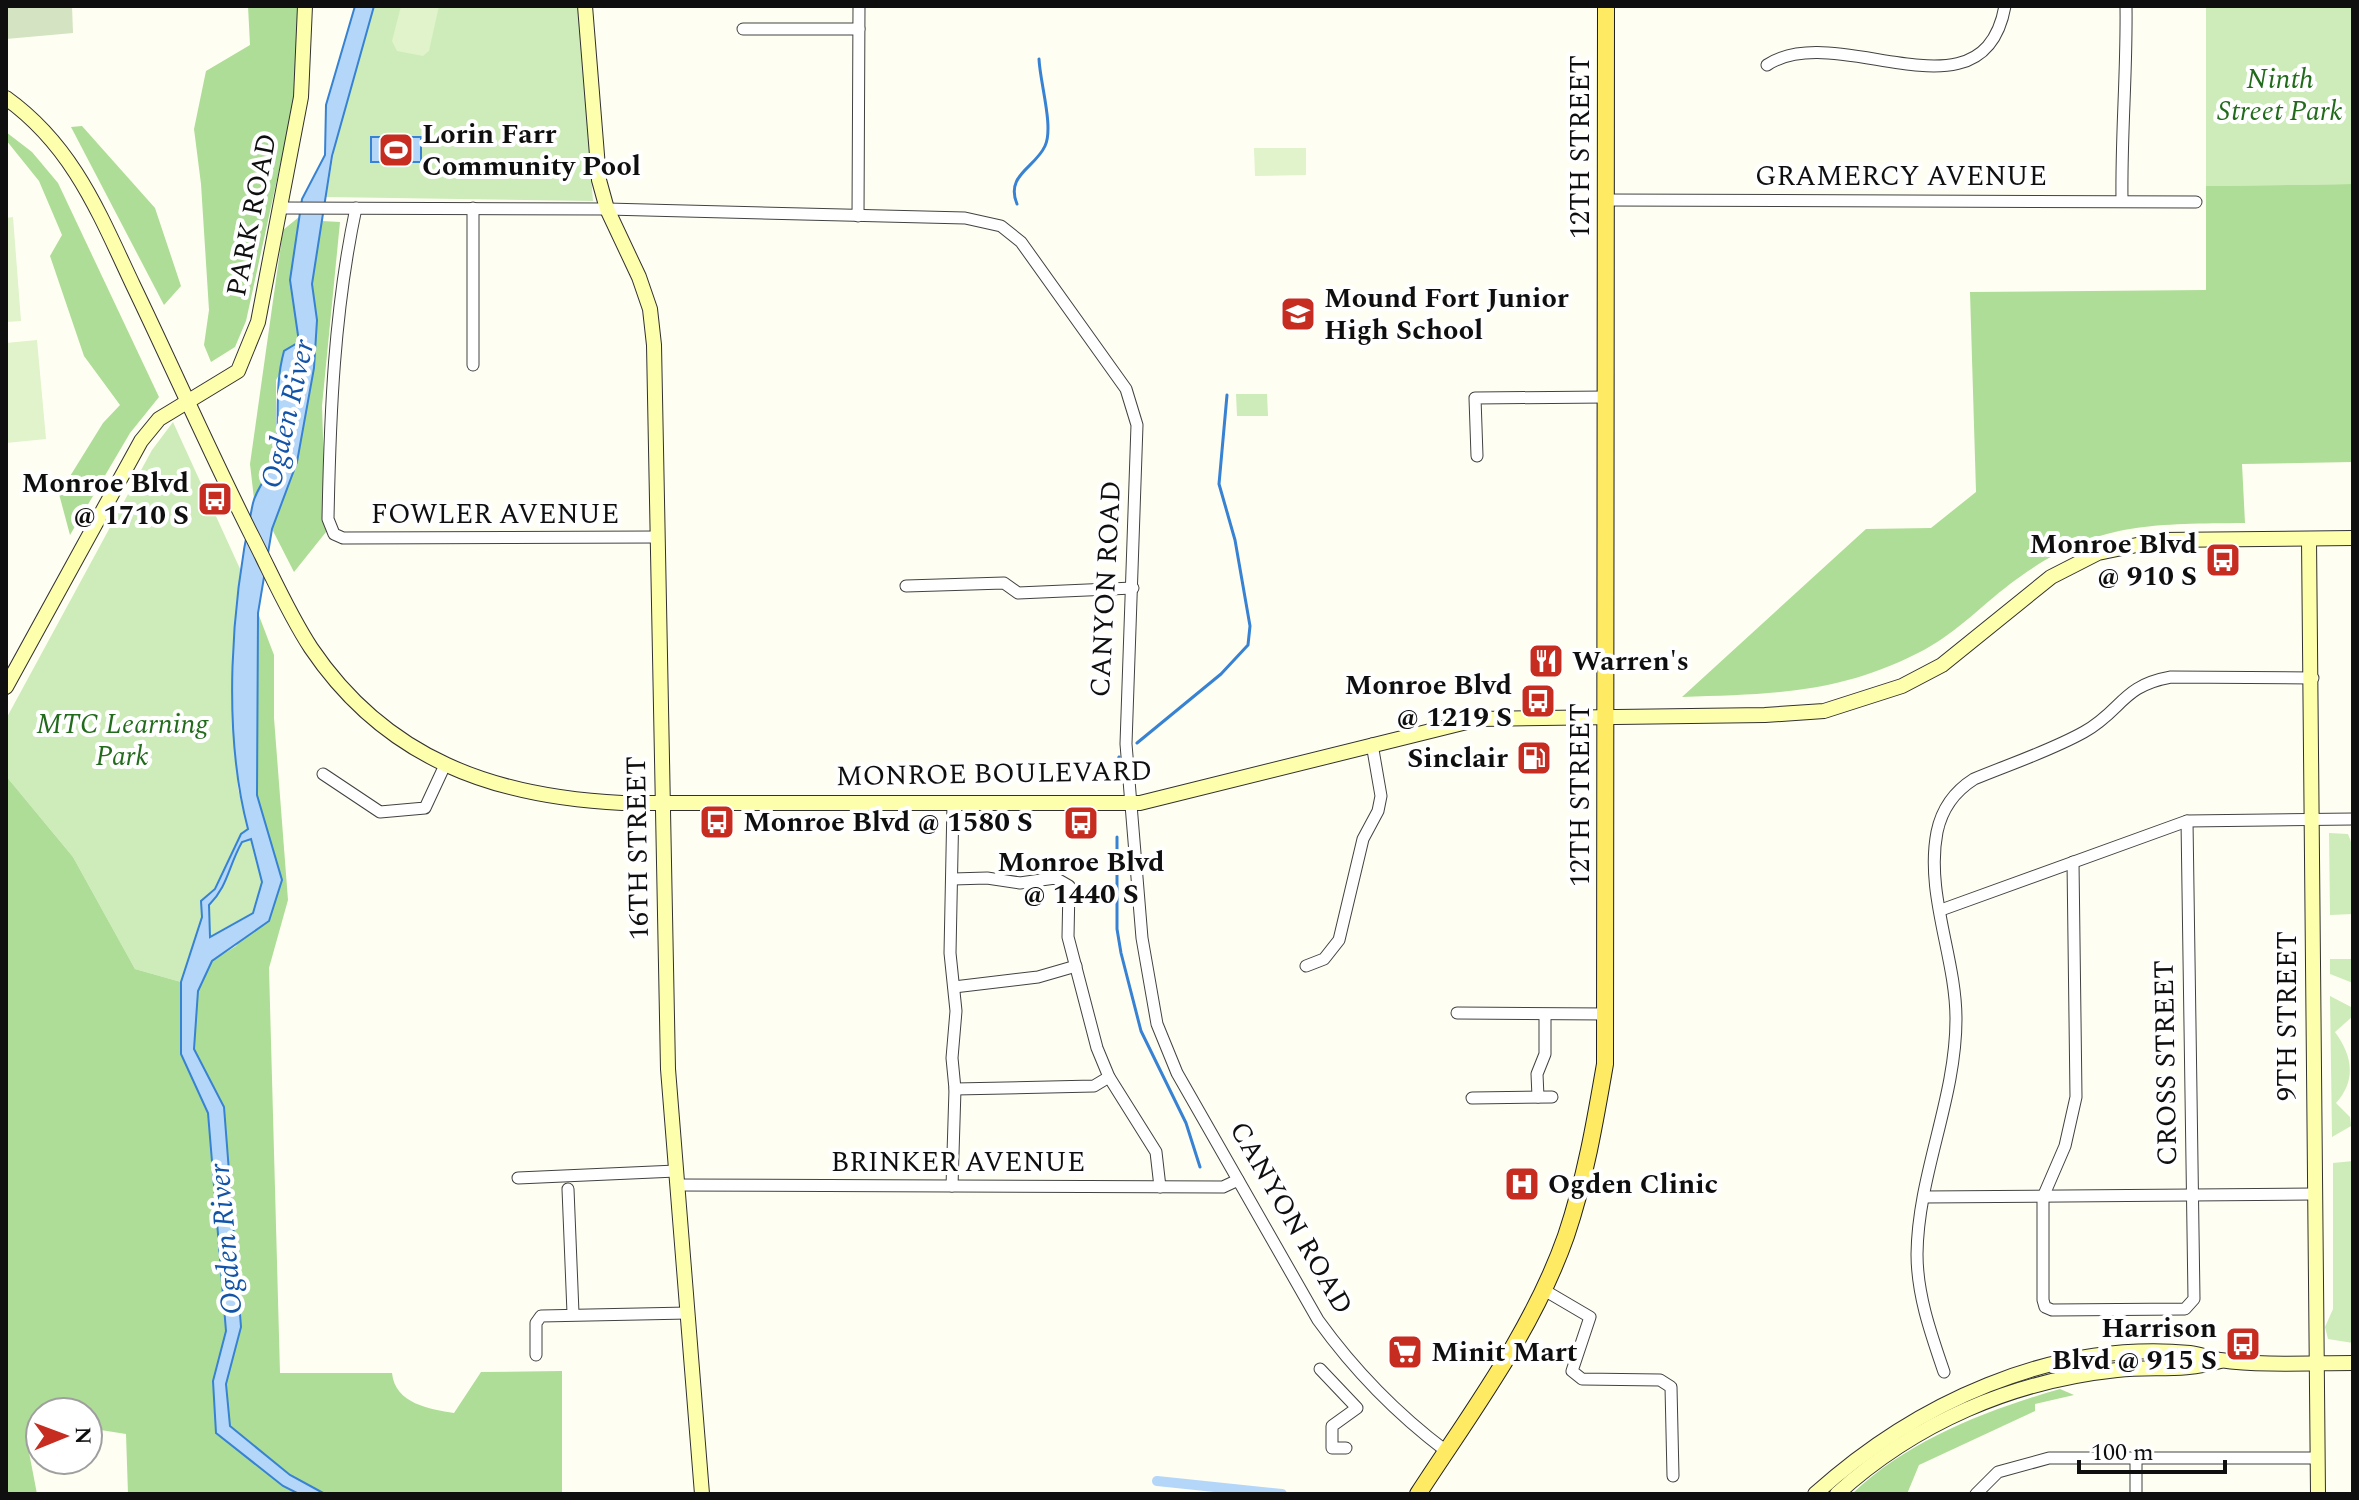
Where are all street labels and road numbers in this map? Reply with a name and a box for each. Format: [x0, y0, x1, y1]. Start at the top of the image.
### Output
street label: 12TH STREET [1559, 55, 1602, 239]
street label: PARK ROAD [215, 130, 289, 300]
street label: GRAMERCY AVENUE [1755, 155, 2047, 198]
street label: CANYON ROAD [1079, 479, 1133, 699]
street label: FOWLER AVENUE [371, 493, 619, 536]
street label: 12TH STREET [1559, 703, 1602, 887]
street label: MONROE BOULEVARD [836, 750, 1152, 798]
street label: 16TH STREET [615, 756, 661, 940]
street label: 9TH STREET [2266, 931, 2309, 1101]
street label: CROSS STREET [2143, 960, 2189, 1166]
street label: CANYON ROAD [1218, 1113, 1364, 1323]
street label: BRINKER AVENUE [831, 1141, 1085, 1184]

